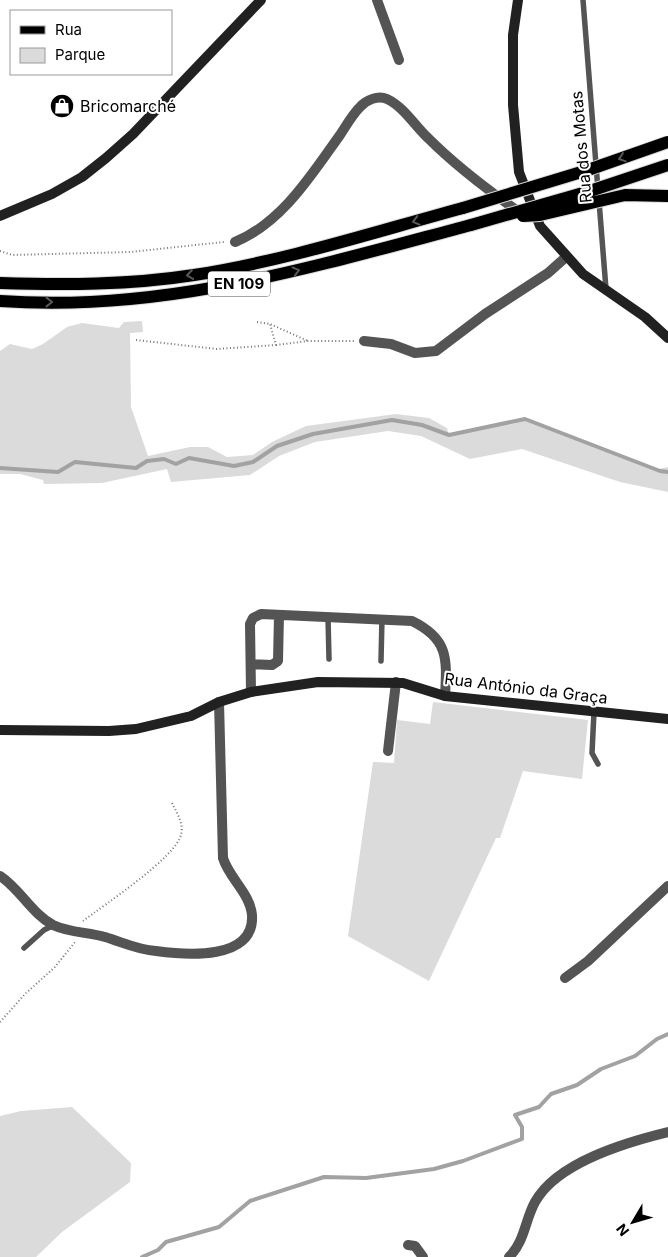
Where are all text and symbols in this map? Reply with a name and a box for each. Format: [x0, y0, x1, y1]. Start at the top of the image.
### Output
legend [10, 10, 172, 75]
text: Rua [55, 20, 82, 39]
text: Parque [55, 45, 105, 64]
street label: Rua dos Motas [566, 90, 596, 204]
shop icon: Bricomarché [49, 93, 75, 119]
place label: Bricomarché [80, 96, 176, 116]
one-way arrow [618, 152, 627, 162]
one-way arrow [411, 215, 420, 226]
one-way arrow [292, 267, 300, 277]
one-way arrow [186, 270, 194, 280]
road number: EN 109 [208, 272, 270, 296]
one-way arrow [45, 297, 53, 307]
street label: Rua António da Graça [443, 668, 609, 708]
north arrow [608, 1197, 658, 1247]
text: N [612, 1221, 632, 1240]

